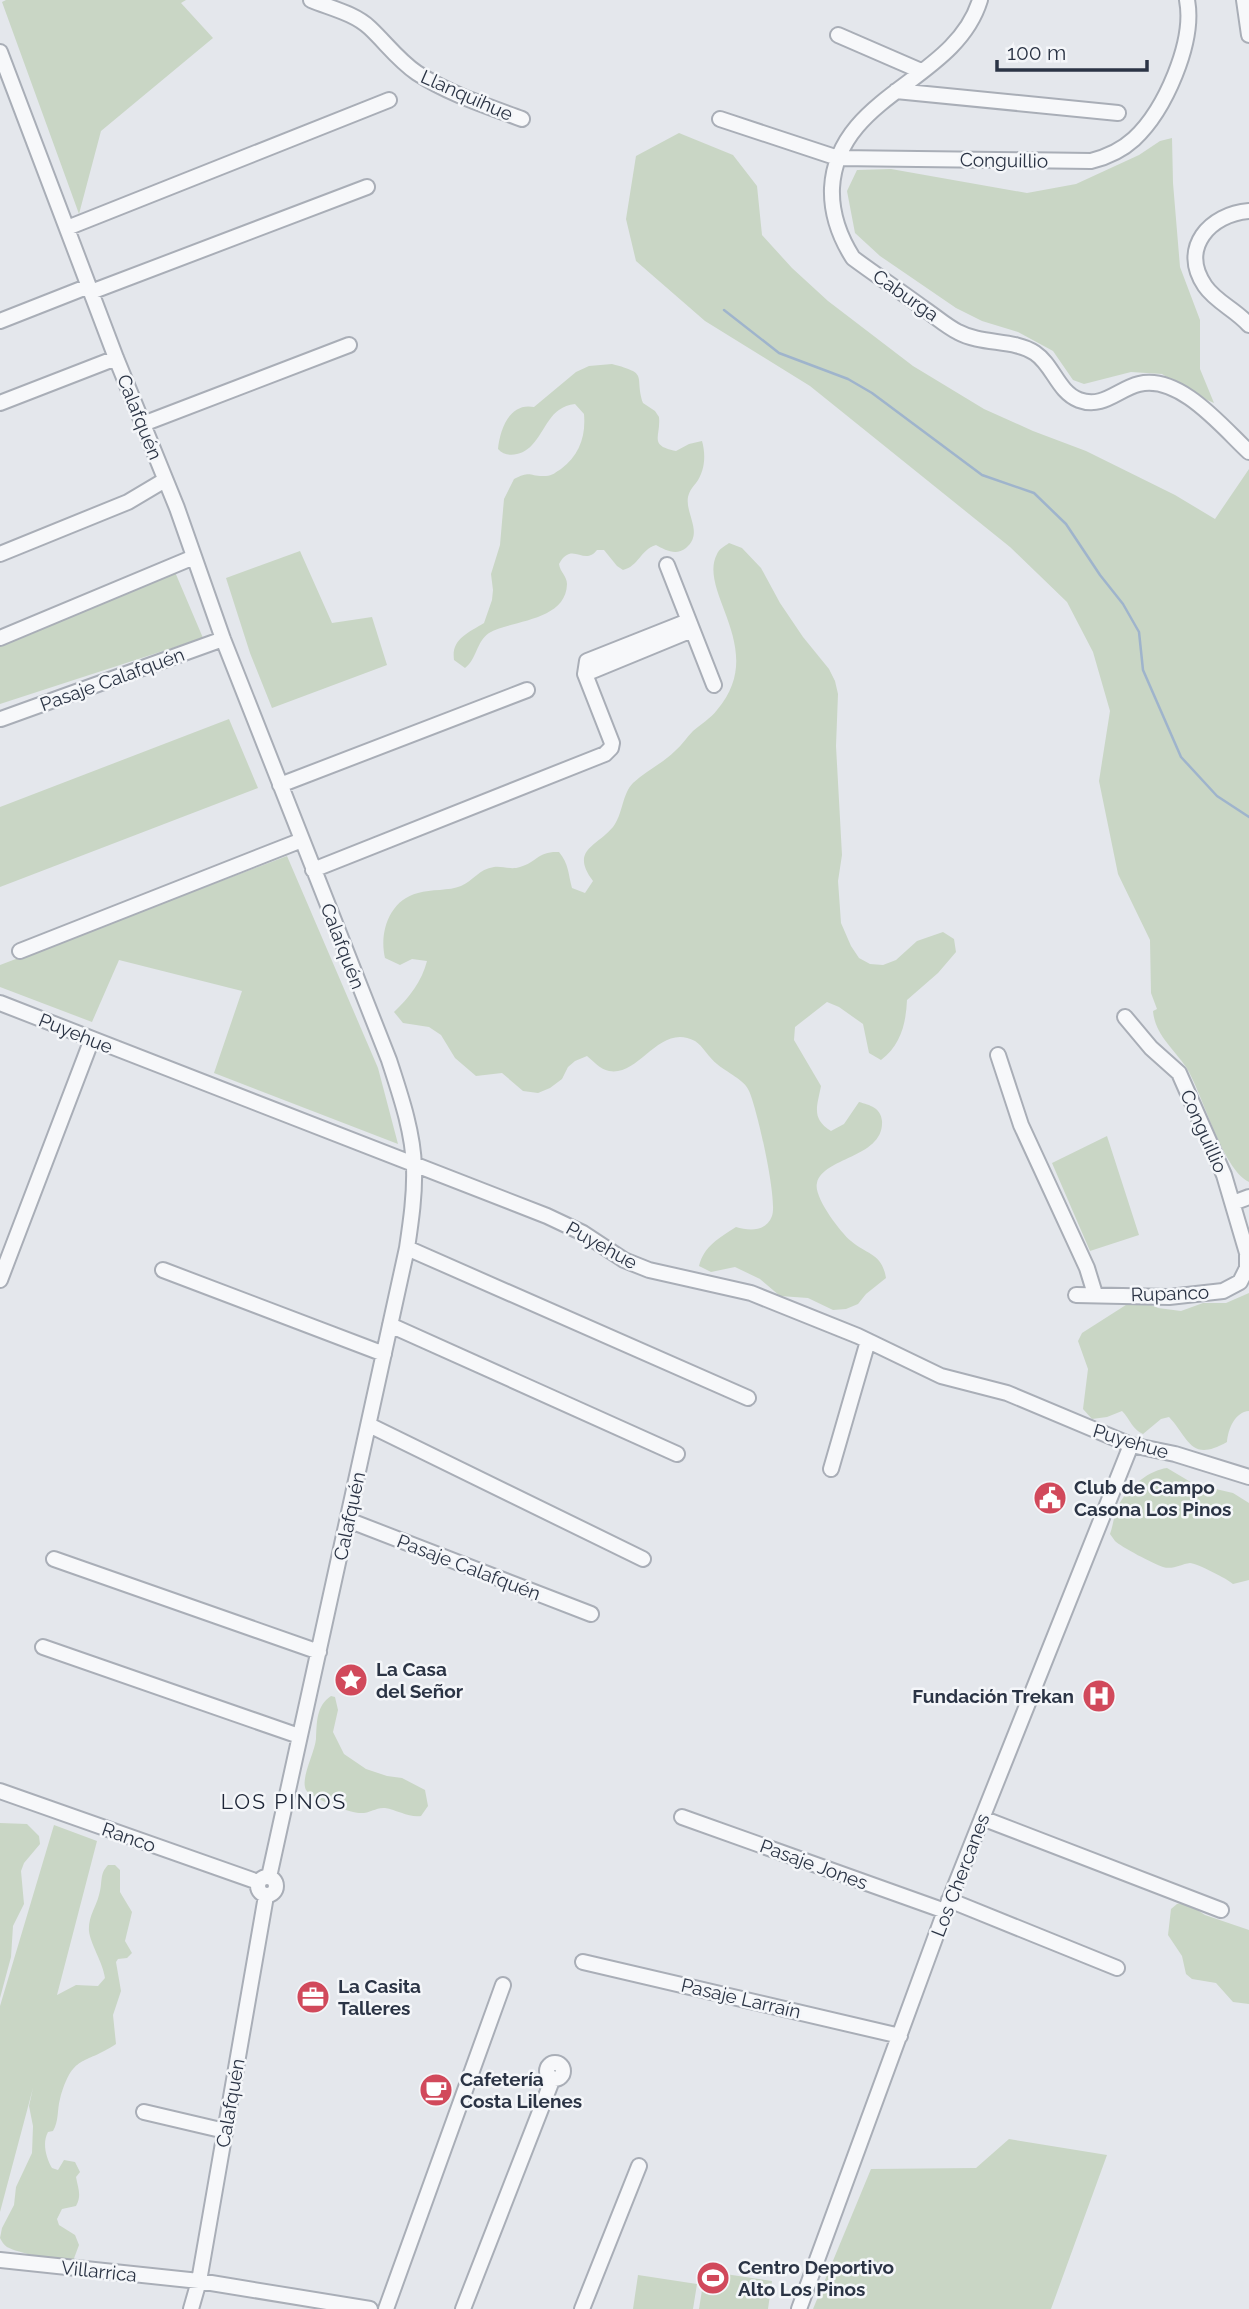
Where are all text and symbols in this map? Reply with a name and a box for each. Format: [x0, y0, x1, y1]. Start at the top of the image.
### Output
scale bar [997, 28, 1148, 72]
text: 100 m [1007, 40, 1066, 65]
street label: Llanquihue [418, 65, 516, 125]
street label: Conguillio [960, 148, 1048, 172]
street label: Caburga [869, 265, 943, 325]
street label: Calafquén [113, 371, 167, 463]
street label: Pasaje Calafquén [37, 643, 187, 715]
street label: Calafquén [317, 900, 369, 992]
street label: Puyehue [36, 1008, 116, 1058]
street label: Conguillio [1176, 1086, 1232, 1176]
street label: Puyehue [563, 1217, 641, 1273]
street label: Rupanco [1130, 1281, 1210, 1305]
street label: Puyehue [1091, 1419, 1171, 1463]
street label: Calafquén [329, 1470, 369, 1562]
place label: Club de Campo Casona Los Pinos [1074, 1476, 1231, 1520]
public building icon: Club de Campo Casona Los Pinos [1031, 1479, 1069, 1517]
street label: Pasaje Calafquén [394, 1530, 544, 1604]
place label: La Casa del Señor [376, 1658, 464, 1702]
place icon: La Casa del Señor [332, 1661, 370, 1699]
hospital icon: Fundación Trekan [1080, 1677, 1118, 1715]
place label: Fundación Trekan [912, 1685, 1074, 1707]
district label: LOS PINOS [221, 1789, 347, 1814]
street label: Los Chercanes [926, 1810, 994, 1940]
street label: Ranco [99, 1818, 159, 1856]
street label: Pasaje Jones [757, 1834, 871, 1894]
street label: Pasaje Larraín [679, 1974, 803, 2022]
place label: La Casita Talleres [338, 1975, 421, 2019]
office icon: La Casita Talleres [294, 1978, 332, 2016]
street label: Calafquén [211, 2057, 249, 2149]
place label: Cafetería Costa Lilenes [460, 2068, 582, 2112]
cafe icon: Cafetería Costa Lilenes [417, 2071, 455, 2109]
street label: Villarrica [60, 2256, 138, 2286]
place label: Centro Deportivo Alto Los Pinos [738, 2256, 894, 2300]
sports icon: Centro Deportivo Alto Los Pinos [694, 2259, 732, 2297]

